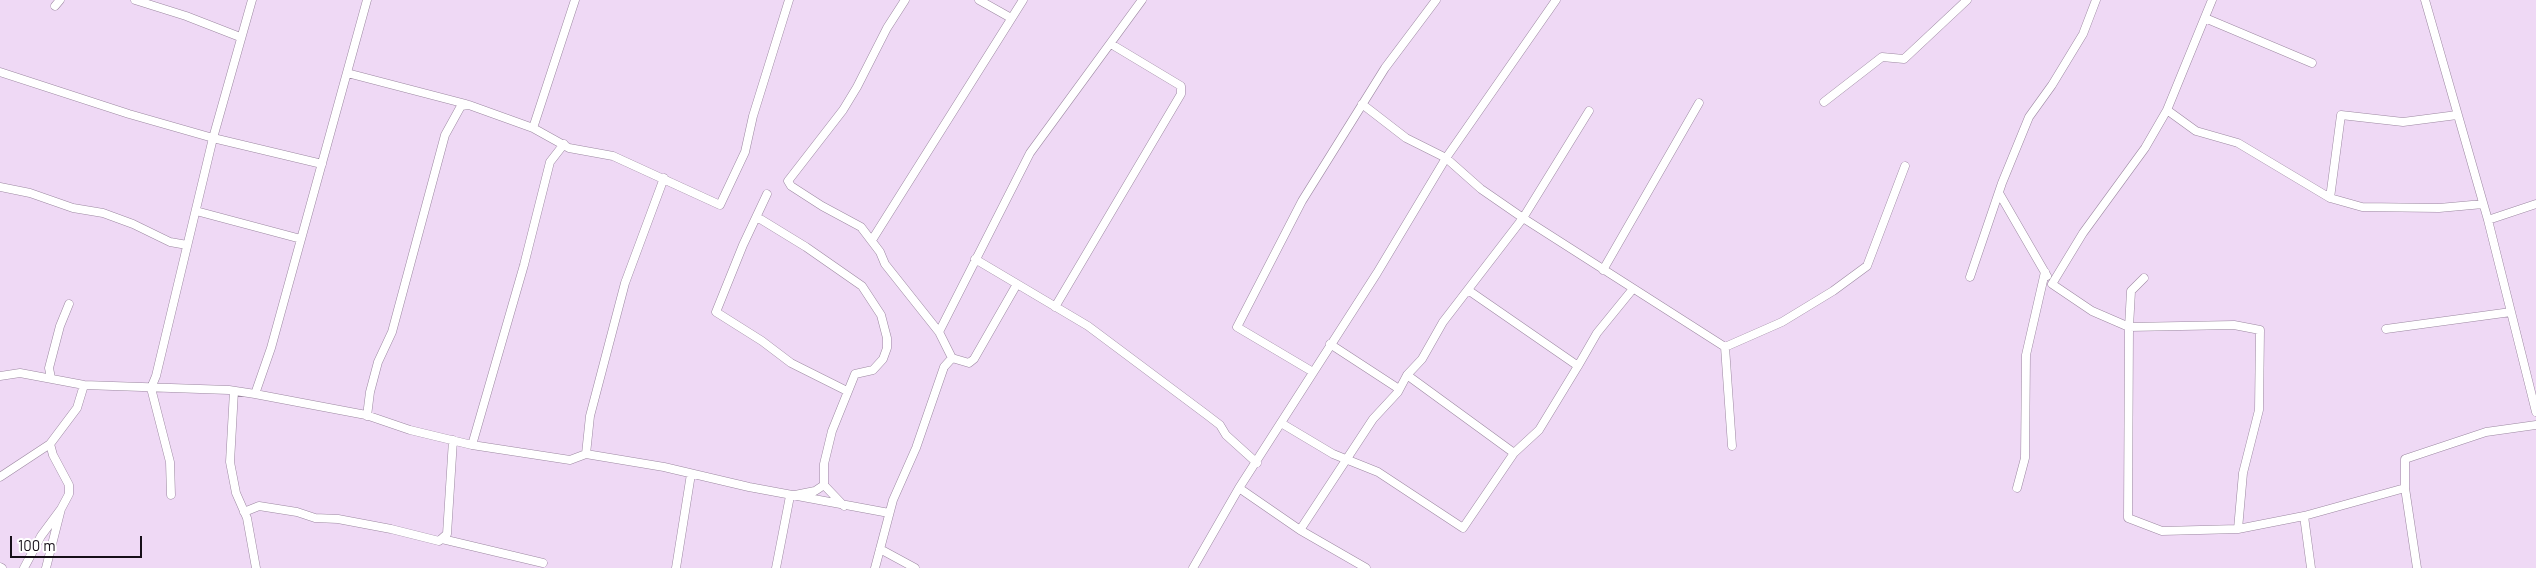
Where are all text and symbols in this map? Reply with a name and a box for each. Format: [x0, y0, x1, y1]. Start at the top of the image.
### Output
scale bar [12, 526, 145, 558]
text: 100 m [18, 536, 56, 554]

